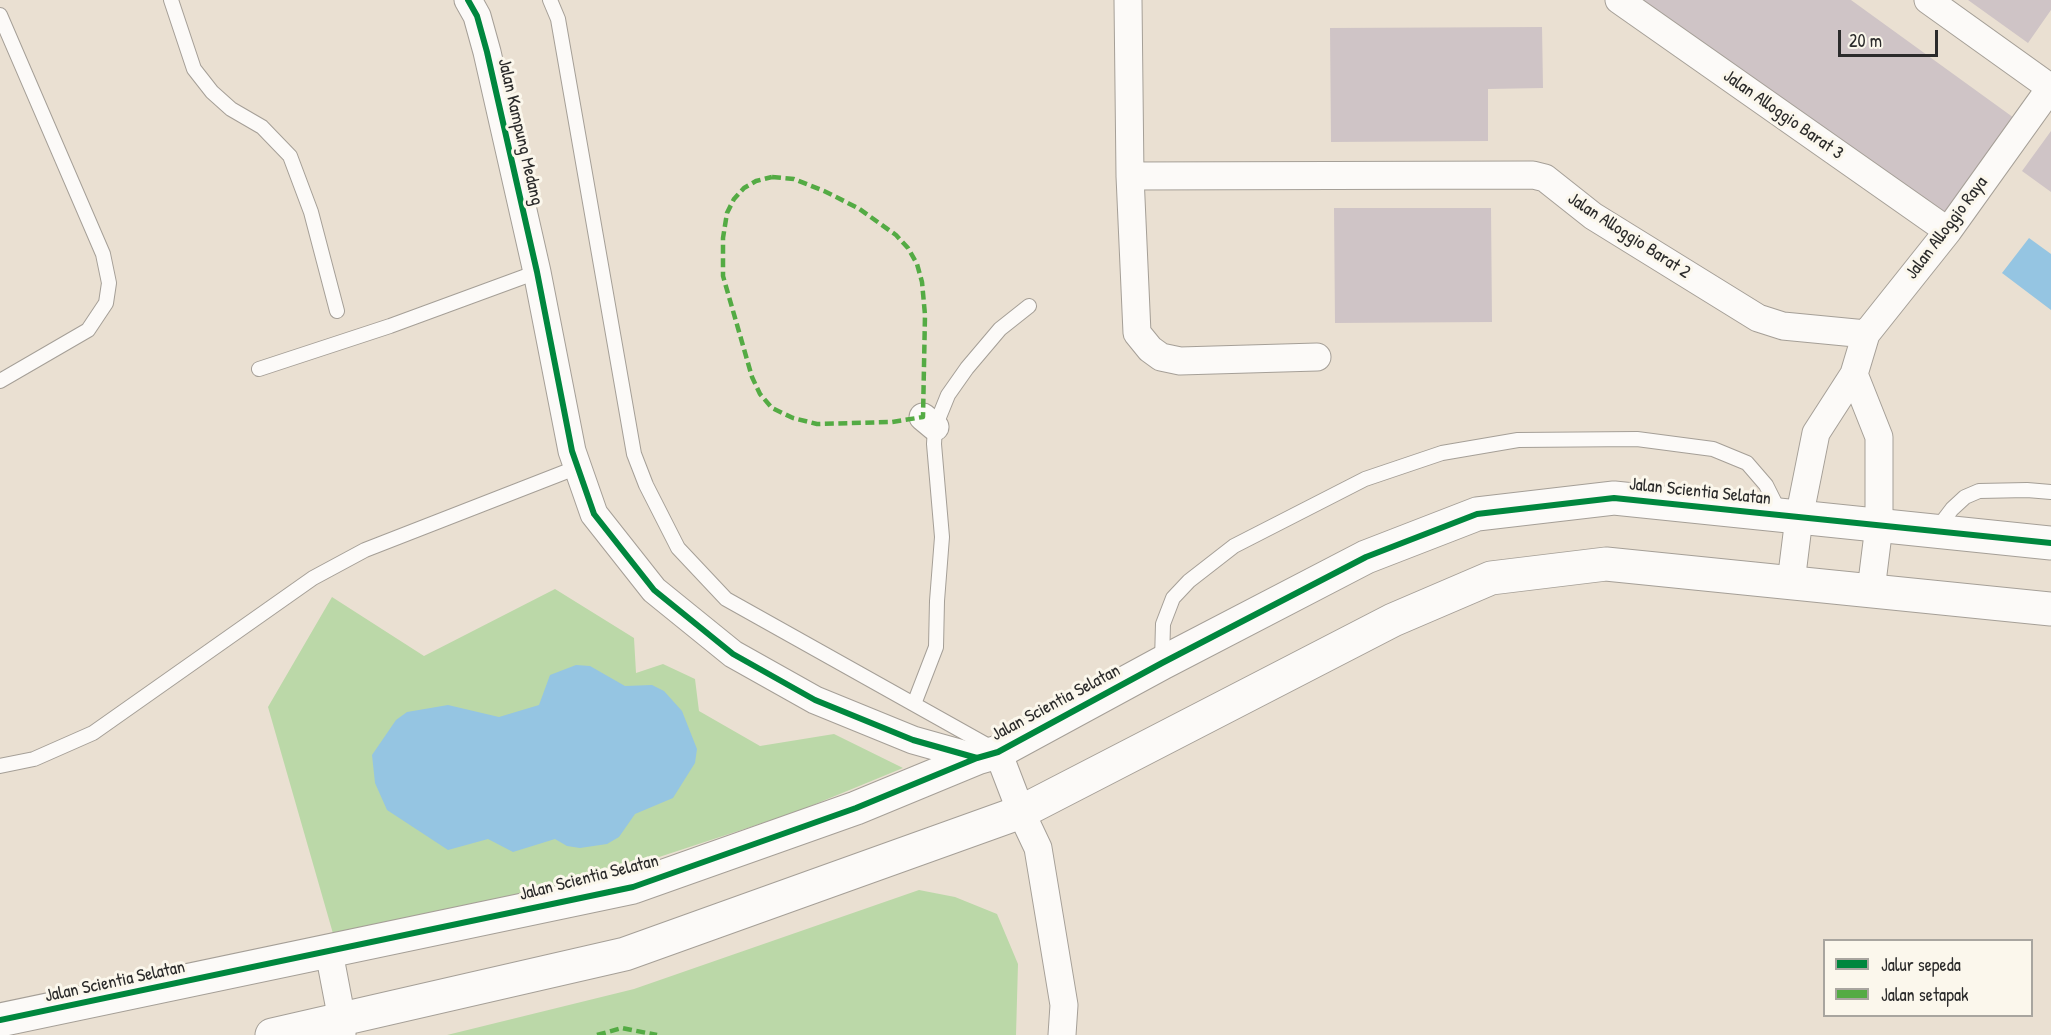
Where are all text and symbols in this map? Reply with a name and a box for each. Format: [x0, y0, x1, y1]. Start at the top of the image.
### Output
scale bar [1841, 18, 1942, 56]
text: 20 m [1849, 28, 1882, 53]
street label: Jalan Kampung Medang [493, 57, 547, 207]
street label: Jalan Alloggio Barat 3 [1719, 66, 1847, 164]
street label: Jalan Alloggio Raya [1901, 172, 1993, 284]
street label: Jalan Alloggio Barat 2 [1564, 188, 1694, 284]
street label: Jalan Scientia Selatan [1628, 474, 1772, 510]
street label: Jalan Scientia Selatan [988, 660, 1124, 746]
street label: Jalan Scientia Selatan [517, 850, 661, 906]
legend [1823, 939, 2033, 1017]
text: Jalur sepeda [1881, 952, 1961, 977]
street label: Jalan Scientia Selatan [43, 957, 187, 1007]
text: Jalan setapak [1881, 982, 1968, 1007]

